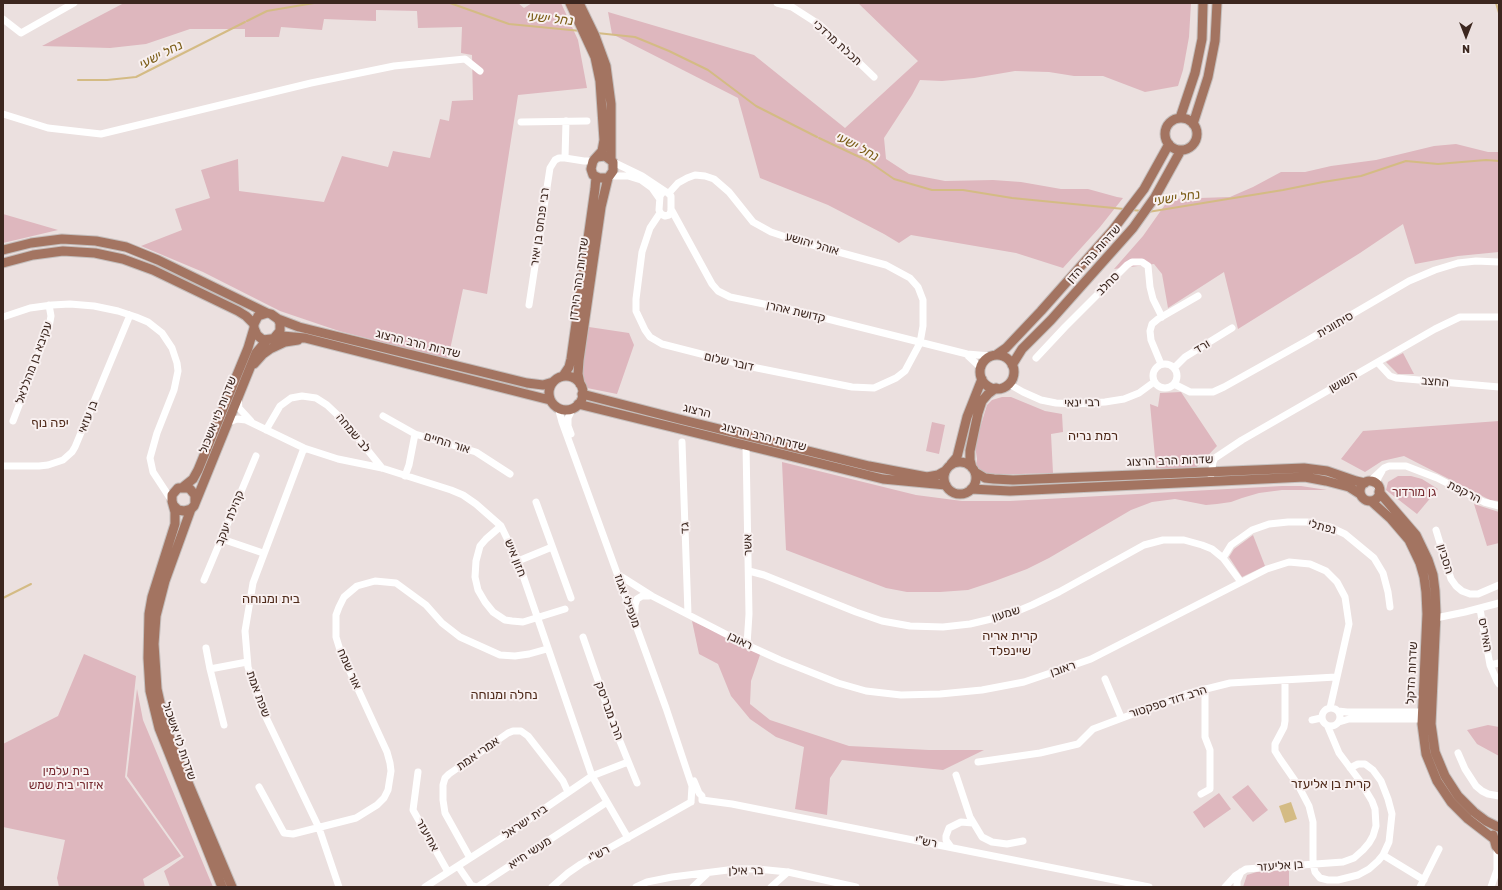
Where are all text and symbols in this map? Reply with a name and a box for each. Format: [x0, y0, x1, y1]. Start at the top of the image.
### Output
water label: נחל ישעי [526, 9, 574, 29]
north arrow [1446, 16, 1486, 56]
street label: תכלת מרדכי [809, 17, 865, 69]
water label: נחל ישעי [137, 37, 185, 73]
text: N [1462, 42, 1470, 55]
water label: נחל ישעי [833, 129, 881, 165]
street label: רבי פנחס בן יאיר [527, 187, 553, 267]
water label: נחל ישעי [1153, 187, 1201, 209]
street label: שדרות נהר הדן [1064, 222, 1124, 286]
street label: אוהל יהושע [783, 229, 841, 259]
street label: שדרות נהר הירדן [566, 237, 592, 321]
street label: סחלב [1093, 269, 1123, 299]
street label: קדושת אהרן [765, 298, 827, 326]
street label: סיתוונית [1314, 309, 1356, 341]
street label: עקיבא בן מהללאל [12, 320, 56, 406]
street label: שדרות הרב הרצוג [374, 327, 462, 361]
street label: ורד [1191, 337, 1213, 357]
street label: דובר שלום [703, 349, 755, 375]
street label: השושן [1326, 368, 1360, 396]
street label: שדרות לוי אשכול [196, 374, 240, 456]
street label: החצב [1421, 374, 1449, 390]
street label: רבי ינאי [1064, 395, 1100, 411]
street label: בן עזאי [75, 399, 101, 435]
street label: הרצוג [681, 401, 713, 421]
street label: לב שמחה [333, 411, 373, 455]
district label: יפה נוף [31, 415, 69, 431]
street label: שדרות הרב הרצוג [720, 420, 808, 454]
district label: רמת נריה [1068, 428, 1118, 444]
street label: אור החיים [422, 429, 472, 457]
street label: שדרות הרב הרצוג [1126, 452, 1214, 470]
street label: הרקפת [1445, 477, 1483, 507]
park label: גן מורדוך [1392, 486, 1436, 500]
street label: קהילת יעקב [212, 488, 248, 548]
street label: נפתלי [1306, 516, 1338, 538]
street label: גד [678, 522, 692, 534]
street label: אשר [741, 534, 755, 556]
street label: חזון איש [501, 537, 529, 579]
street label: הסביון [1434, 542, 1456, 576]
street label: מעפילי אגוז [611, 572, 643, 630]
district label: בית ומנוחה [242, 591, 300, 607]
street label: שמעון [990, 603, 1022, 625]
street label: האיריס [1475, 617, 1495, 653]
district label: קרית אריה שיינפלד [982, 628, 1038, 659]
street label: ראובן [725, 629, 755, 653]
street label: שדרות הדקל [1403, 641, 1421, 705]
street label: אור שמח [334, 646, 364, 692]
street label: ראובן [1048, 658, 1078, 680]
street label: שפת אמת [243, 669, 273, 719]
street label: הרב מבריסק [592, 680, 626, 742]
street label: הרב דוד ספקטור [1127, 683, 1209, 721]
district label: נחלה ומנוחה [470, 687, 538, 703]
street label: שדרות לוי אשכול [159, 700, 199, 782]
street label: אמרי אמת [454, 734, 502, 774]
park label: בית עלמין איזורי בית שמש [29, 765, 103, 793]
district label: קרית בן אליעזר [1291, 776, 1371, 792]
street label: בית ישראל [500, 802, 550, 842]
street label: אחיעזר [412, 816, 442, 854]
street label: רש"י [914, 833, 938, 851]
street label: מעשי חייא [506, 834, 554, 872]
street label: רש"י [586, 842, 612, 866]
street label: בן אליעזר [1256, 857, 1304, 875]
street label: בר אילן [728, 863, 764, 879]

